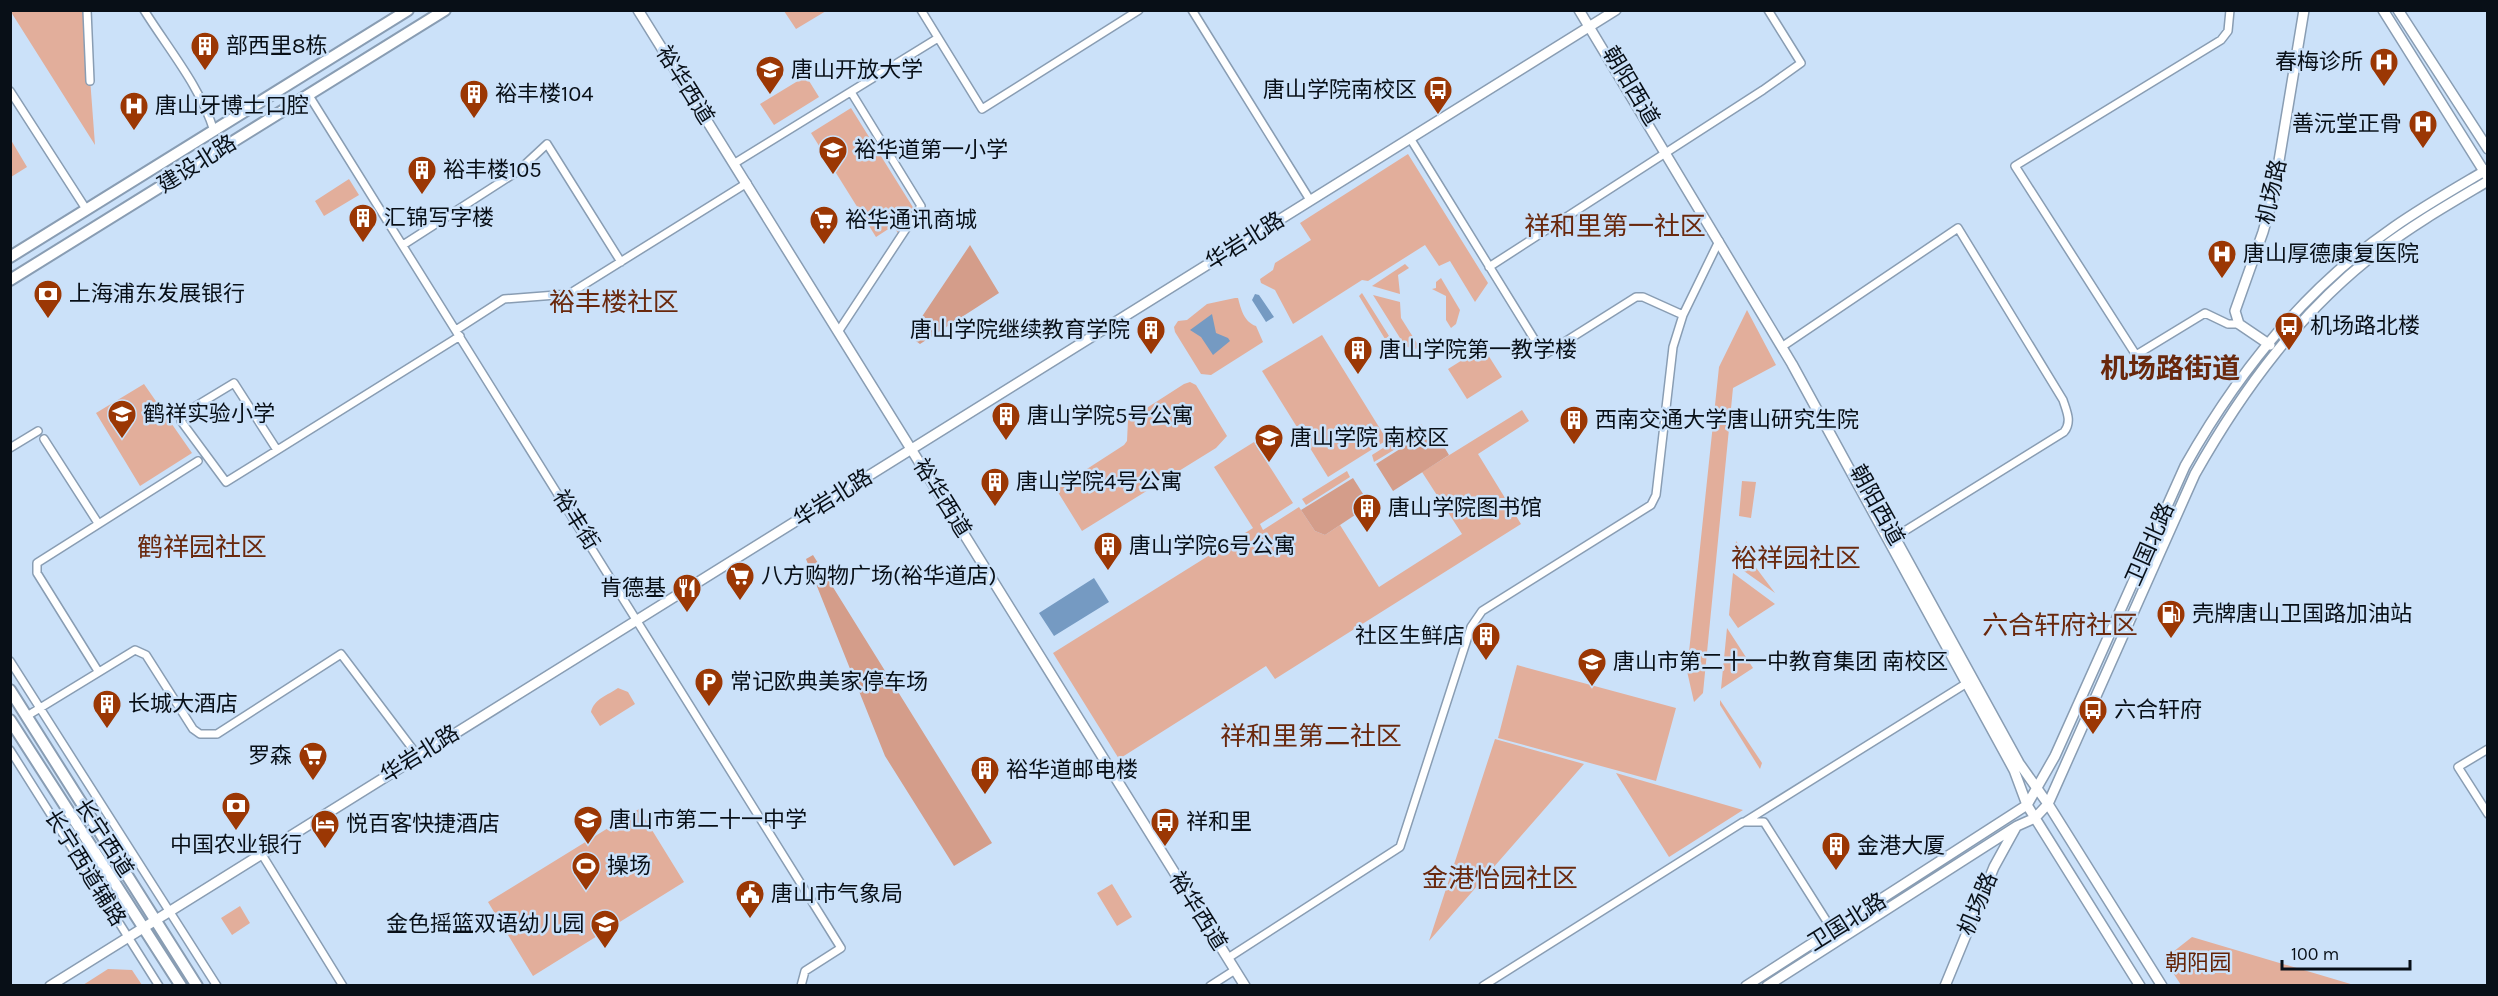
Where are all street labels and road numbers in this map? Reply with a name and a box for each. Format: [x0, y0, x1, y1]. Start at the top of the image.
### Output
street label: 裕华西道 [651, 41, 719, 129]
street label: 朝阳西道 [1597, 42, 1665, 130]
street label: 建设北路 [153, 130, 241, 198]
street label: 机场路 [2252, 157, 2292, 227]
street label: 华岩北路 [1201, 207, 1289, 275]
street label: 裕华西道 [908, 454, 976, 542]
street label: 朝阳西道 [1844, 460, 1910, 550]
street label: 华岩北路 [789, 464, 877, 532]
street label: 裕丰街 [547, 485, 605, 555]
street label: 卫国北路 [2120, 499, 2180, 589]
street label: 华岩北路 [376, 720, 464, 788]
street label: 长宁西道 [69, 794, 139, 882]
street label: 长宁西道辅路 [39, 805, 131, 931]
street label: 裕华西道 [1164, 867, 1232, 955]
street label: 机场路 [1953, 869, 2003, 939]
street label: 卫国北路 [1803, 888, 1891, 956]

